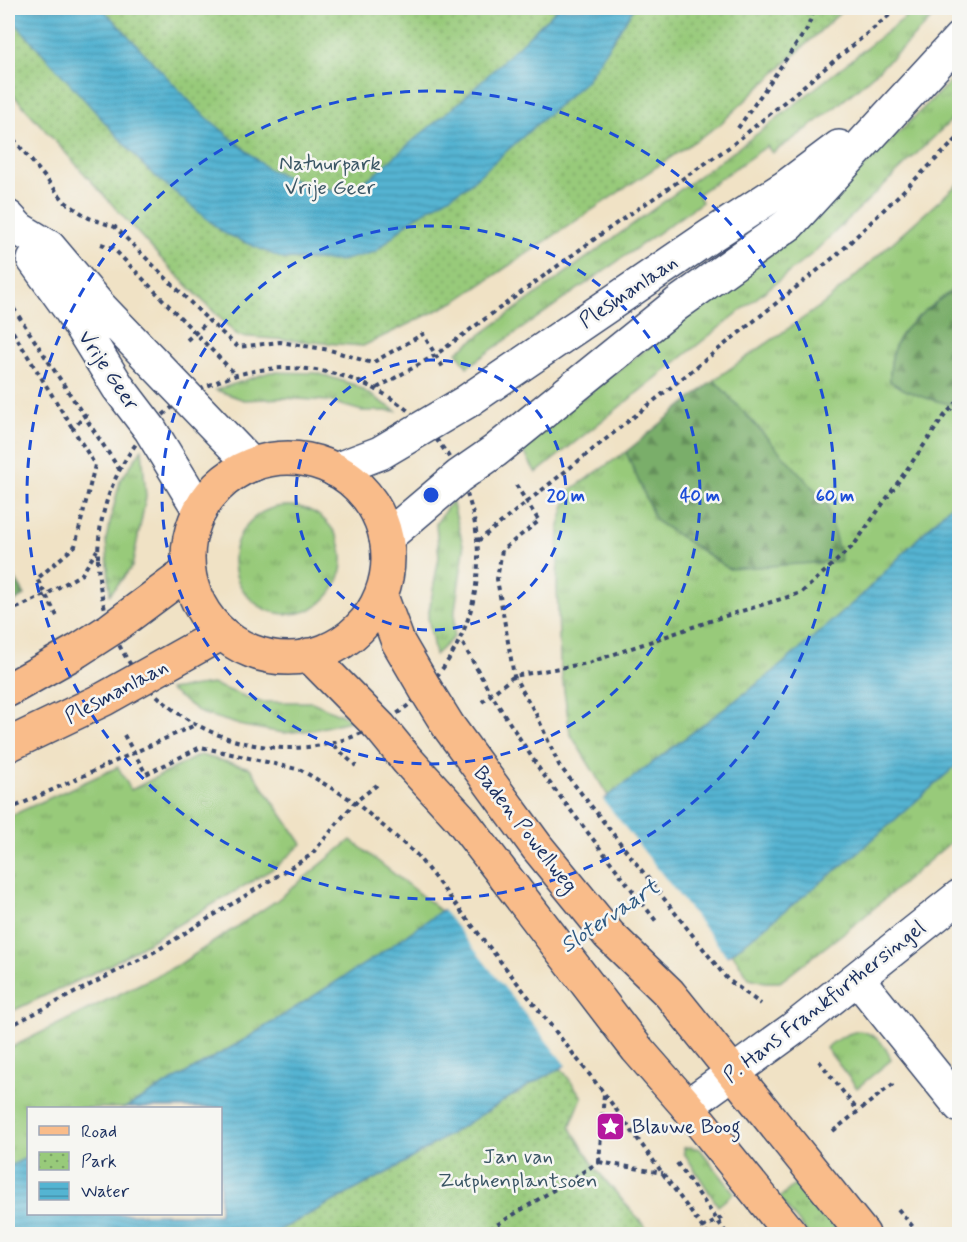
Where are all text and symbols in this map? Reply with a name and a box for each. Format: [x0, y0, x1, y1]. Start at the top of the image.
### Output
park label: Natuurpark Vrije Geer [279, 150, 381, 202]
street label: Plesmanlaan [574, 249, 683, 335]
street label: Vrije Geer [71, 325, 145, 416]
text: 20 m [547, 484, 585, 508]
text: 40 m [680, 484, 720, 508]
text: 60 m [816, 484, 854, 508]
centre of rings [421, 485, 441, 505]
street label: Plesmanlaan [60, 653, 173, 731]
street label: Baden Powellweg [466, 760, 584, 900]
water label: Slotervaart [555, 873, 666, 960]
street label: P. Hans Frankfurthersingel [718, 914, 931, 1090]
legend [27, 1107, 222, 1215]
place icon: Blauwe Boog [595, 1110, 627, 1142]
place label: Blauwe Boog [632, 1113, 741, 1143]
text: Road [81, 1120, 117, 1144]
park label: Jan van Zutphenplantsoen [438, 1143, 598, 1195]
text: Park [81, 1150, 117, 1174]
text: Water [81, 1180, 130, 1204]

